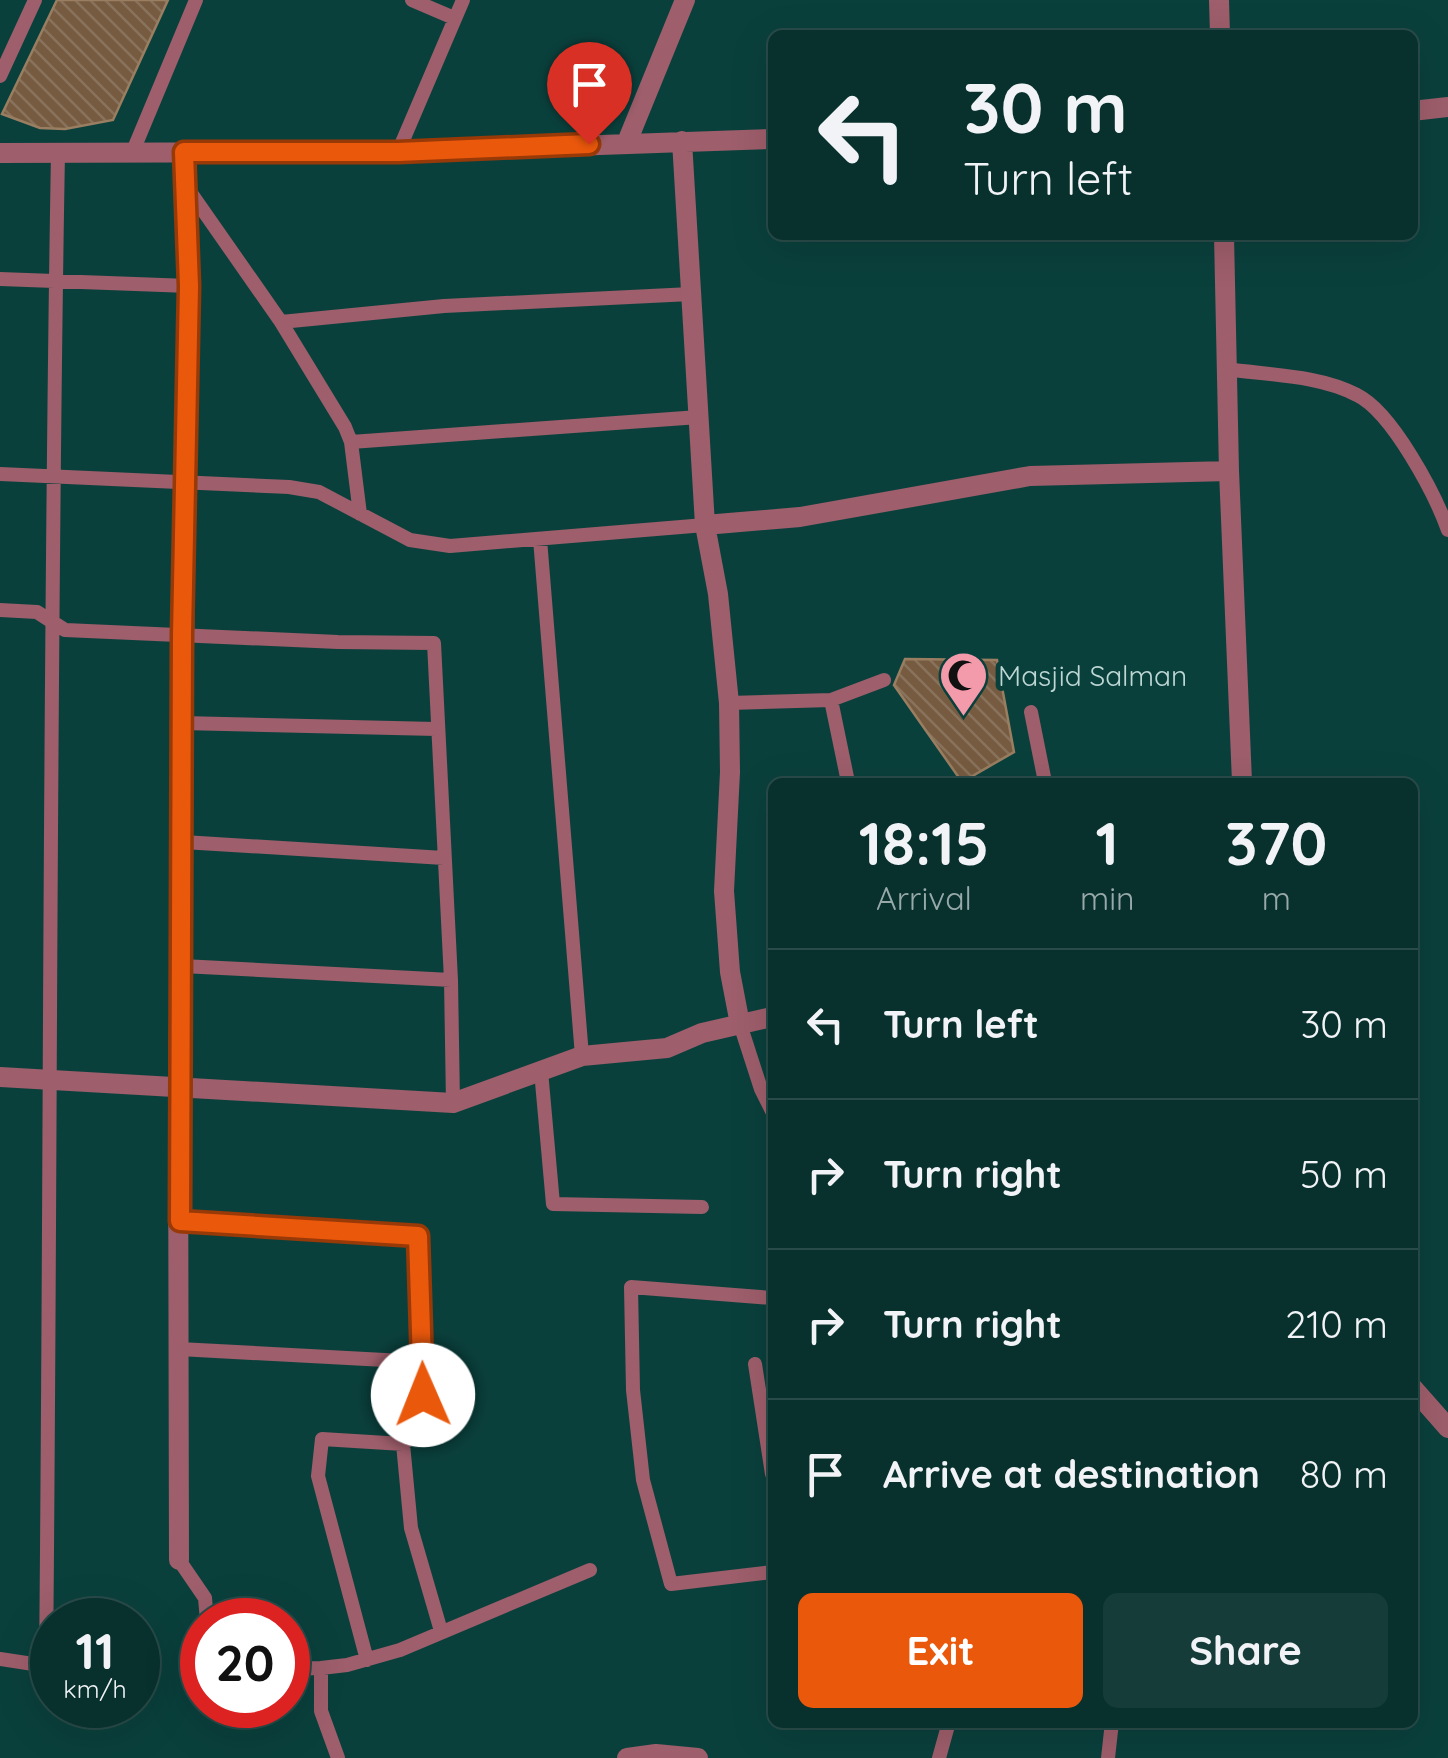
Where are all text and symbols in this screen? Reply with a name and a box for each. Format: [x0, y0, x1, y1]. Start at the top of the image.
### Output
pin [547, 42, 632, 145]
icon: arrive [562, 57, 617, 112]
text: 30 m [963, 63, 1128, 151]
icon: left [798, 70, 928, 200]
text: Turn left [963, 150, 1133, 206]
mosque icon: Masjid Salman [937, 650, 989, 718]
place label: Masjid Salman [998, 658, 1187, 693]
text: 18:15 [859, 805, 989, 880]
text: 1 [1096, 805, 1119, 880]
text: 370 [1225, 805, 1327, 880]
text: Arrival [876, 878, 972, 918]
text: min [1080, 878, 1135, 918]
text: m [1262, 878, 1291, 918]
icon: left [798, 997, 853, 1052]
text: Turn left [883, 1000, 1039, 1048]
text: 30 m [1300, 1000, 1388, 1048]
icon: right [798, 1147, 853, 1202]
text: Turn right [883, 1150, 1062, 1198]
text: 50 m [1300, 1150, 1388, 1198]
icon: right [798, 1297, 853, 1352]
text: Turn right [883, 1300, 1062, 1348]
text: 210 m [1285, 1300, 1388, 1348]
position arrow [371, 1343, 475, 1447]
icon: arrive [798, 1447, 853, 1502]
text: Arrive at destination [883, 1450, 1260, 1498]
text: 80 m [1300, 1450, 1388, 1498]
button: Exit [798, 1593, 1083, 1708]
button: Share [1103, 1593, 1388, 1708]
speed limit sign: 20 [180, 1598, 310, 1728]
text: 11 [76, 1619, 114, 1682]
text: km/h [63, 1673, 127, 1704]

